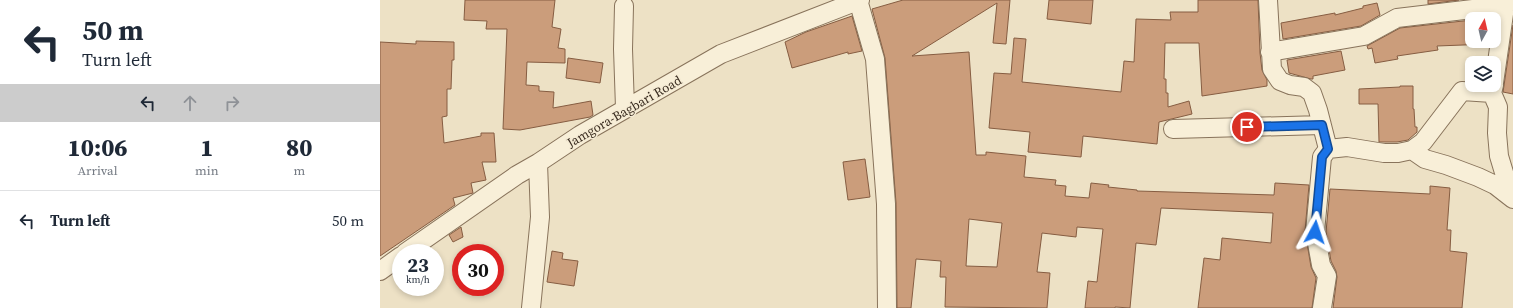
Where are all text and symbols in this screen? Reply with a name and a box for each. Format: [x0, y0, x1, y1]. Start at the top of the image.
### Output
text: 50 m [82, 11, 144, 49]
north arrow [1465, 12, 1501, 48]
map controls [1465, 12, 1501, 92]
icon: left [16, 16, 68, 68]
text: Turn left [82, 47, 152, 72]
button: layers [1465, 56, 1501, 92]
street label: Jamgora-Bagbari Road [563, 71, 685, 152]
icon: left [137, 92, 159, 114]
icon: ahead [179, 92, 201, 114]
icon: right [221, 92, 243, 114]
pin [1230, 110, 1264, 144]
icon: arrive [1236, 116, 1258, 138]
text: 10:06 [67, 131, 128, 164]
text: 1 [200, 131, 213, 164]
text: 80 [286, 131, 312, 164]
text: Arrival [77, 162, 118, 179]
text: min [195, 162, 219, 179]
text: m [293, 162, 305, 179]
icon: left [16, 210, 38, 232]
text: Turn left [50, 210, 110, 231]
text: 50 m [332, 210, 364, 231]
position arrow [1294, 211, 1336, 253]
speed limit sign: 30 [452, 244, 504, 296]
text: 23 [407, 251, 429, 279]
text: km/h [406, 273, 430, 286]

